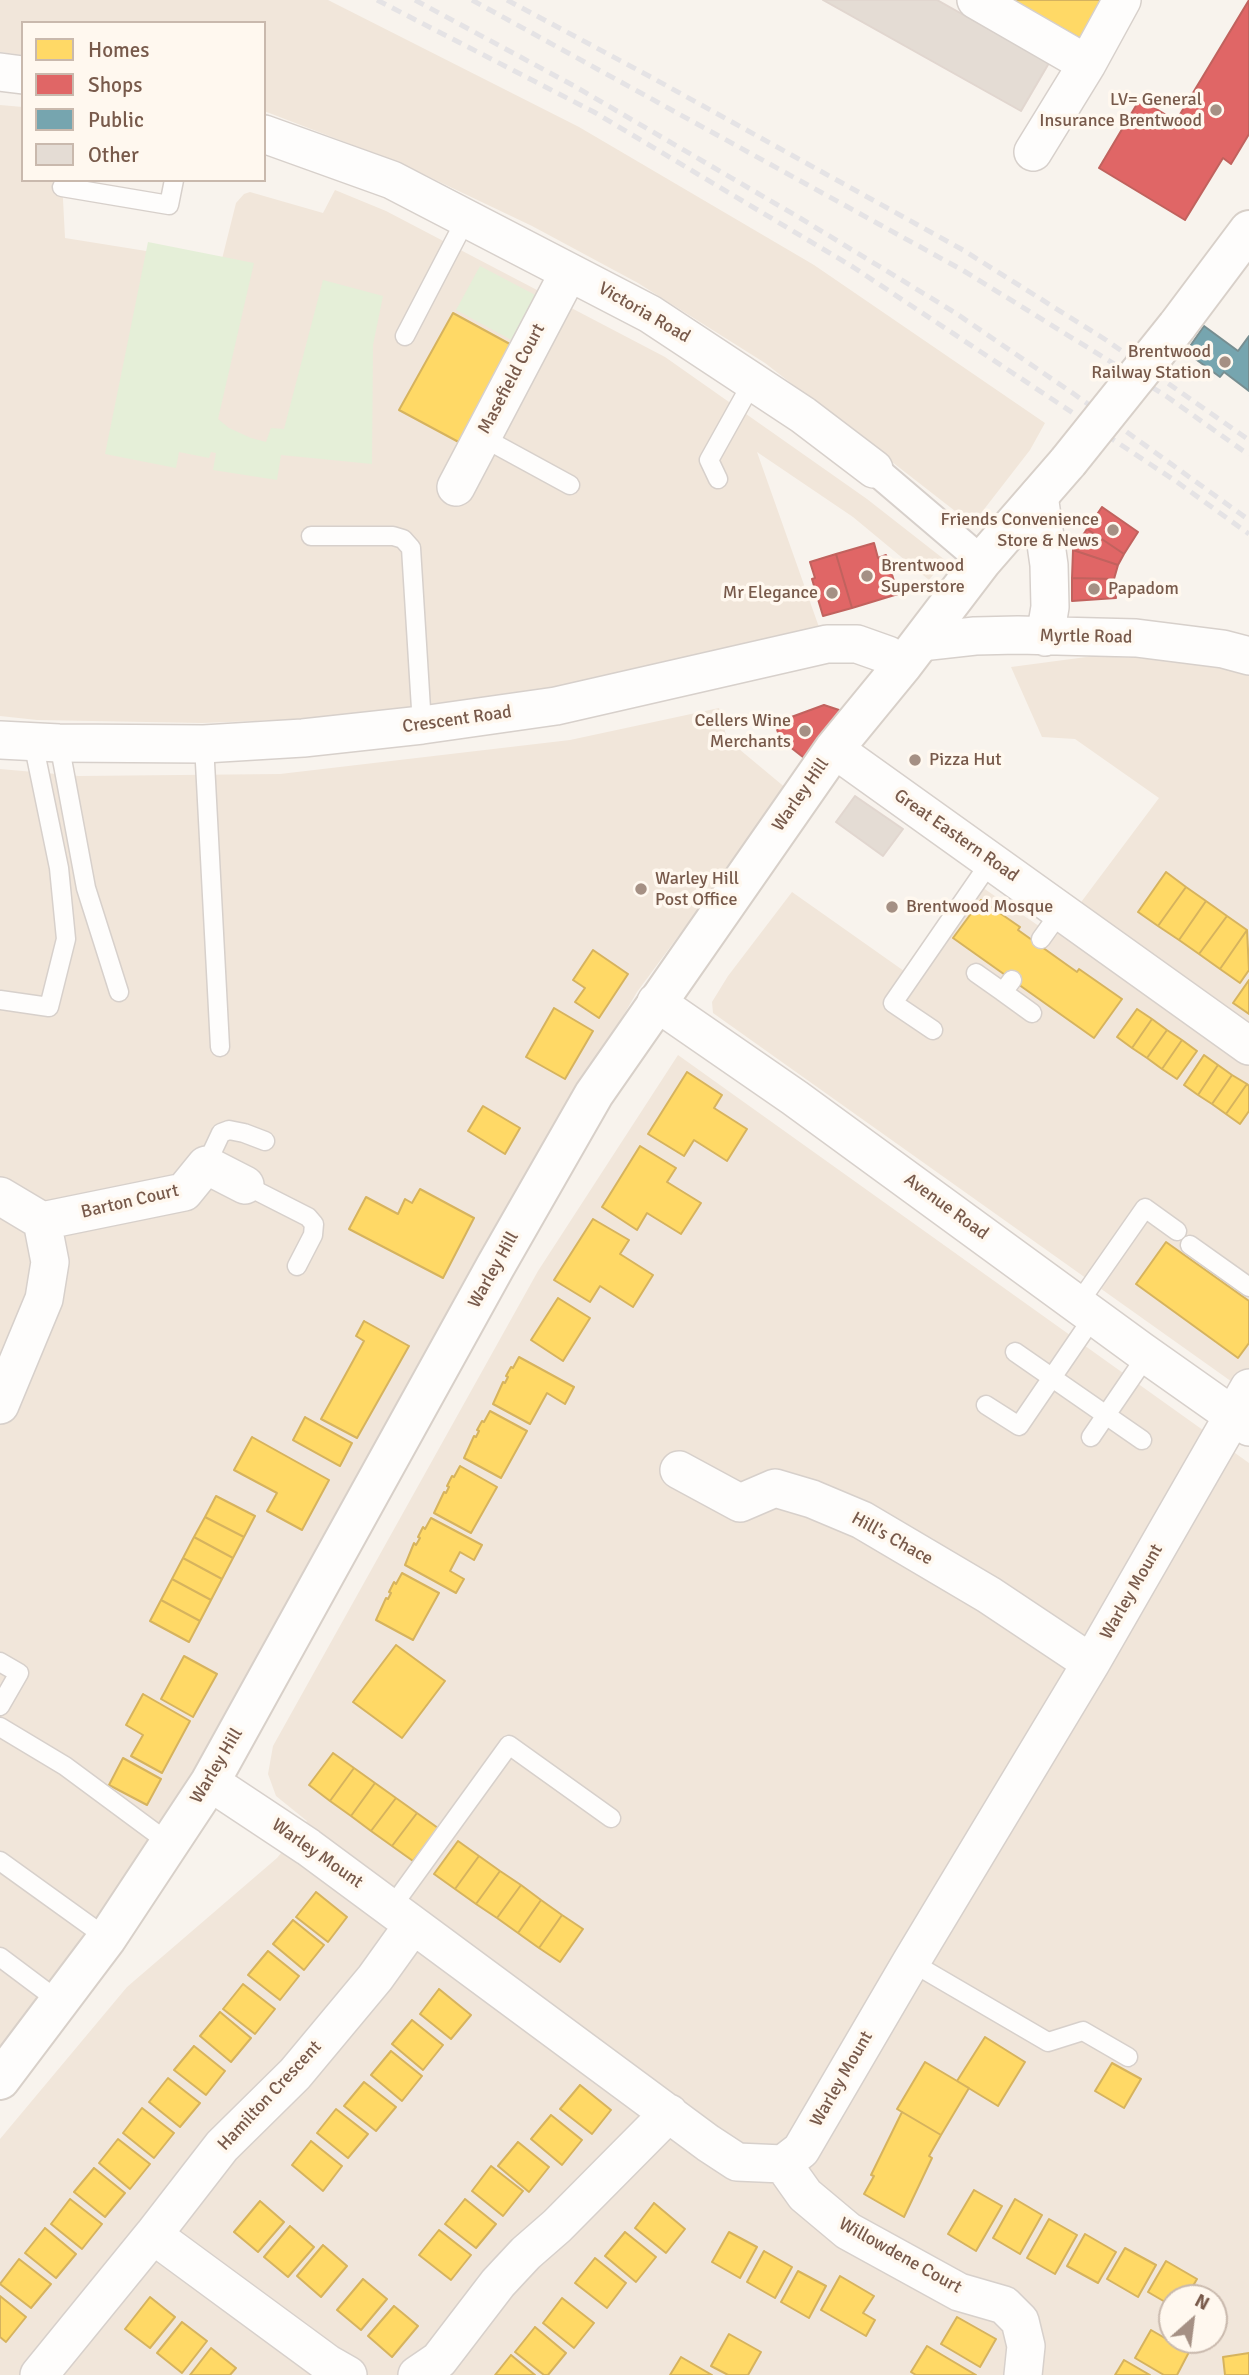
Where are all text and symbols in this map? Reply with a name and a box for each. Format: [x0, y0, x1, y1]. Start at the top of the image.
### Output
legend [21, 21, 266, 182]
text: Homes [88, 37, 150, 63]
text: Shops [88, 72, 142, 98]
place label: LV= General Insurance Brentwood [1039, 89, 1202, 132]
marker: LV= General Insurance Brentwood [1208, 102, 1224, 118]
text: Public [88, 107, 144, 133]
text: Other [88, 142, 139, 168]
street label: Victoria Road [594, 278, 694, 348]
street label: Masefield Court [474, 320, 550, 438]
place label: Brentwood Railway Station [1091, 341, 1211, 384]
marker: Brentwood Railway Station [1217, 354, 1233, 370]
place label: Friends Convenience Store & News [940, 509, 1099, 552]
marker: Friends Convenience Store & News [1105, 522, 1121, 538]
place label: Brentwood Superstore [881, 555, 965, 598]
marker: Brentwood Superstore [859, 568, 875, 584]
place label: Papadom [1108, 578, 1179, 600]
marker: Papadom [1086, 581, 1102, 597]
place label: Mr Elegance [723, 582, 818, 604]
marker: Mr Elegance [824, 585, 840, 601]
street label: Myrtle Road [1039, 625, 1133, 649]
street label: Crescent Road [401, 702, 513, 738]
place label: Cellers Wine Merchants [695, 710, 791, 752]
marker: Cellers Wine Merchants [797, 723, 813, 739]
place label: Pizza Hut [929, 749, 1002, 771]
marker: Pizza Hut [907, 752, 923, 768]
street label: Warley Hill [768, 754, 834, 836]
street label: Great Eastern Road [890, 785, 1022, 887]
place label: Warley Hill Post Office [655, 868, 739, 910]
marker: Warley Hill Post Office [633, 881, 649, 897]
place label: Brentwood Mosque [906, 896, 1053, 918]
marker: Brentwood Mosque [884, 899, 900, 915]
street label: Avenue Road [900, 1169, 992, 1245]
street label: Barton Court [79, 1180, 181, 1224]
street label: Warley Hill [464, 1228, 524, 1312]
street label: Hill's Chace [848, 1508, 936, 1570]
street label: Warley Mount [1096, 1540, 1168, 1644]
street label: Warley Hill [186, 1724, 248, 1808]
street label: Warley Mount [267, 1815, 367, 1893]
street label: Warley Mount [806, 2027, 878, 2131]
street label: Hamilton Crescent [214, 2037, 326, 2155]
street label: Willowdene Court [835, 2213, 965, 2299]
north arrow [1158, 2284, 1228, 2354]
text: N [1190, 2289, 1213, 2316]

